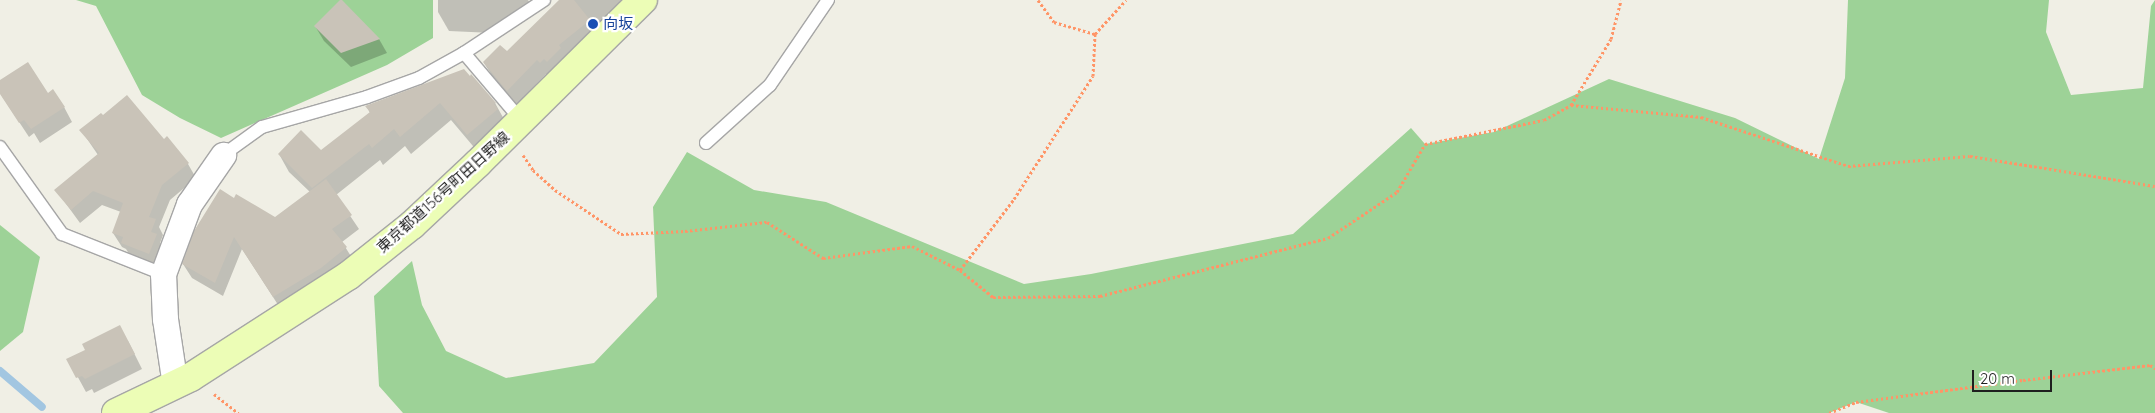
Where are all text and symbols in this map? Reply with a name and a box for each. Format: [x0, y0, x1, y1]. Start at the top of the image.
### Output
place label: 向坂 [603, 15, 633, 33]
marker: 向坂 [587, 18, 599, 30]
street label: 東京都道156号町田日野線 [373, 128, 513, 256]
scale bar [1975, 360, 2055, 392]
text: 20 m [1980, 369, 2015, 388]

